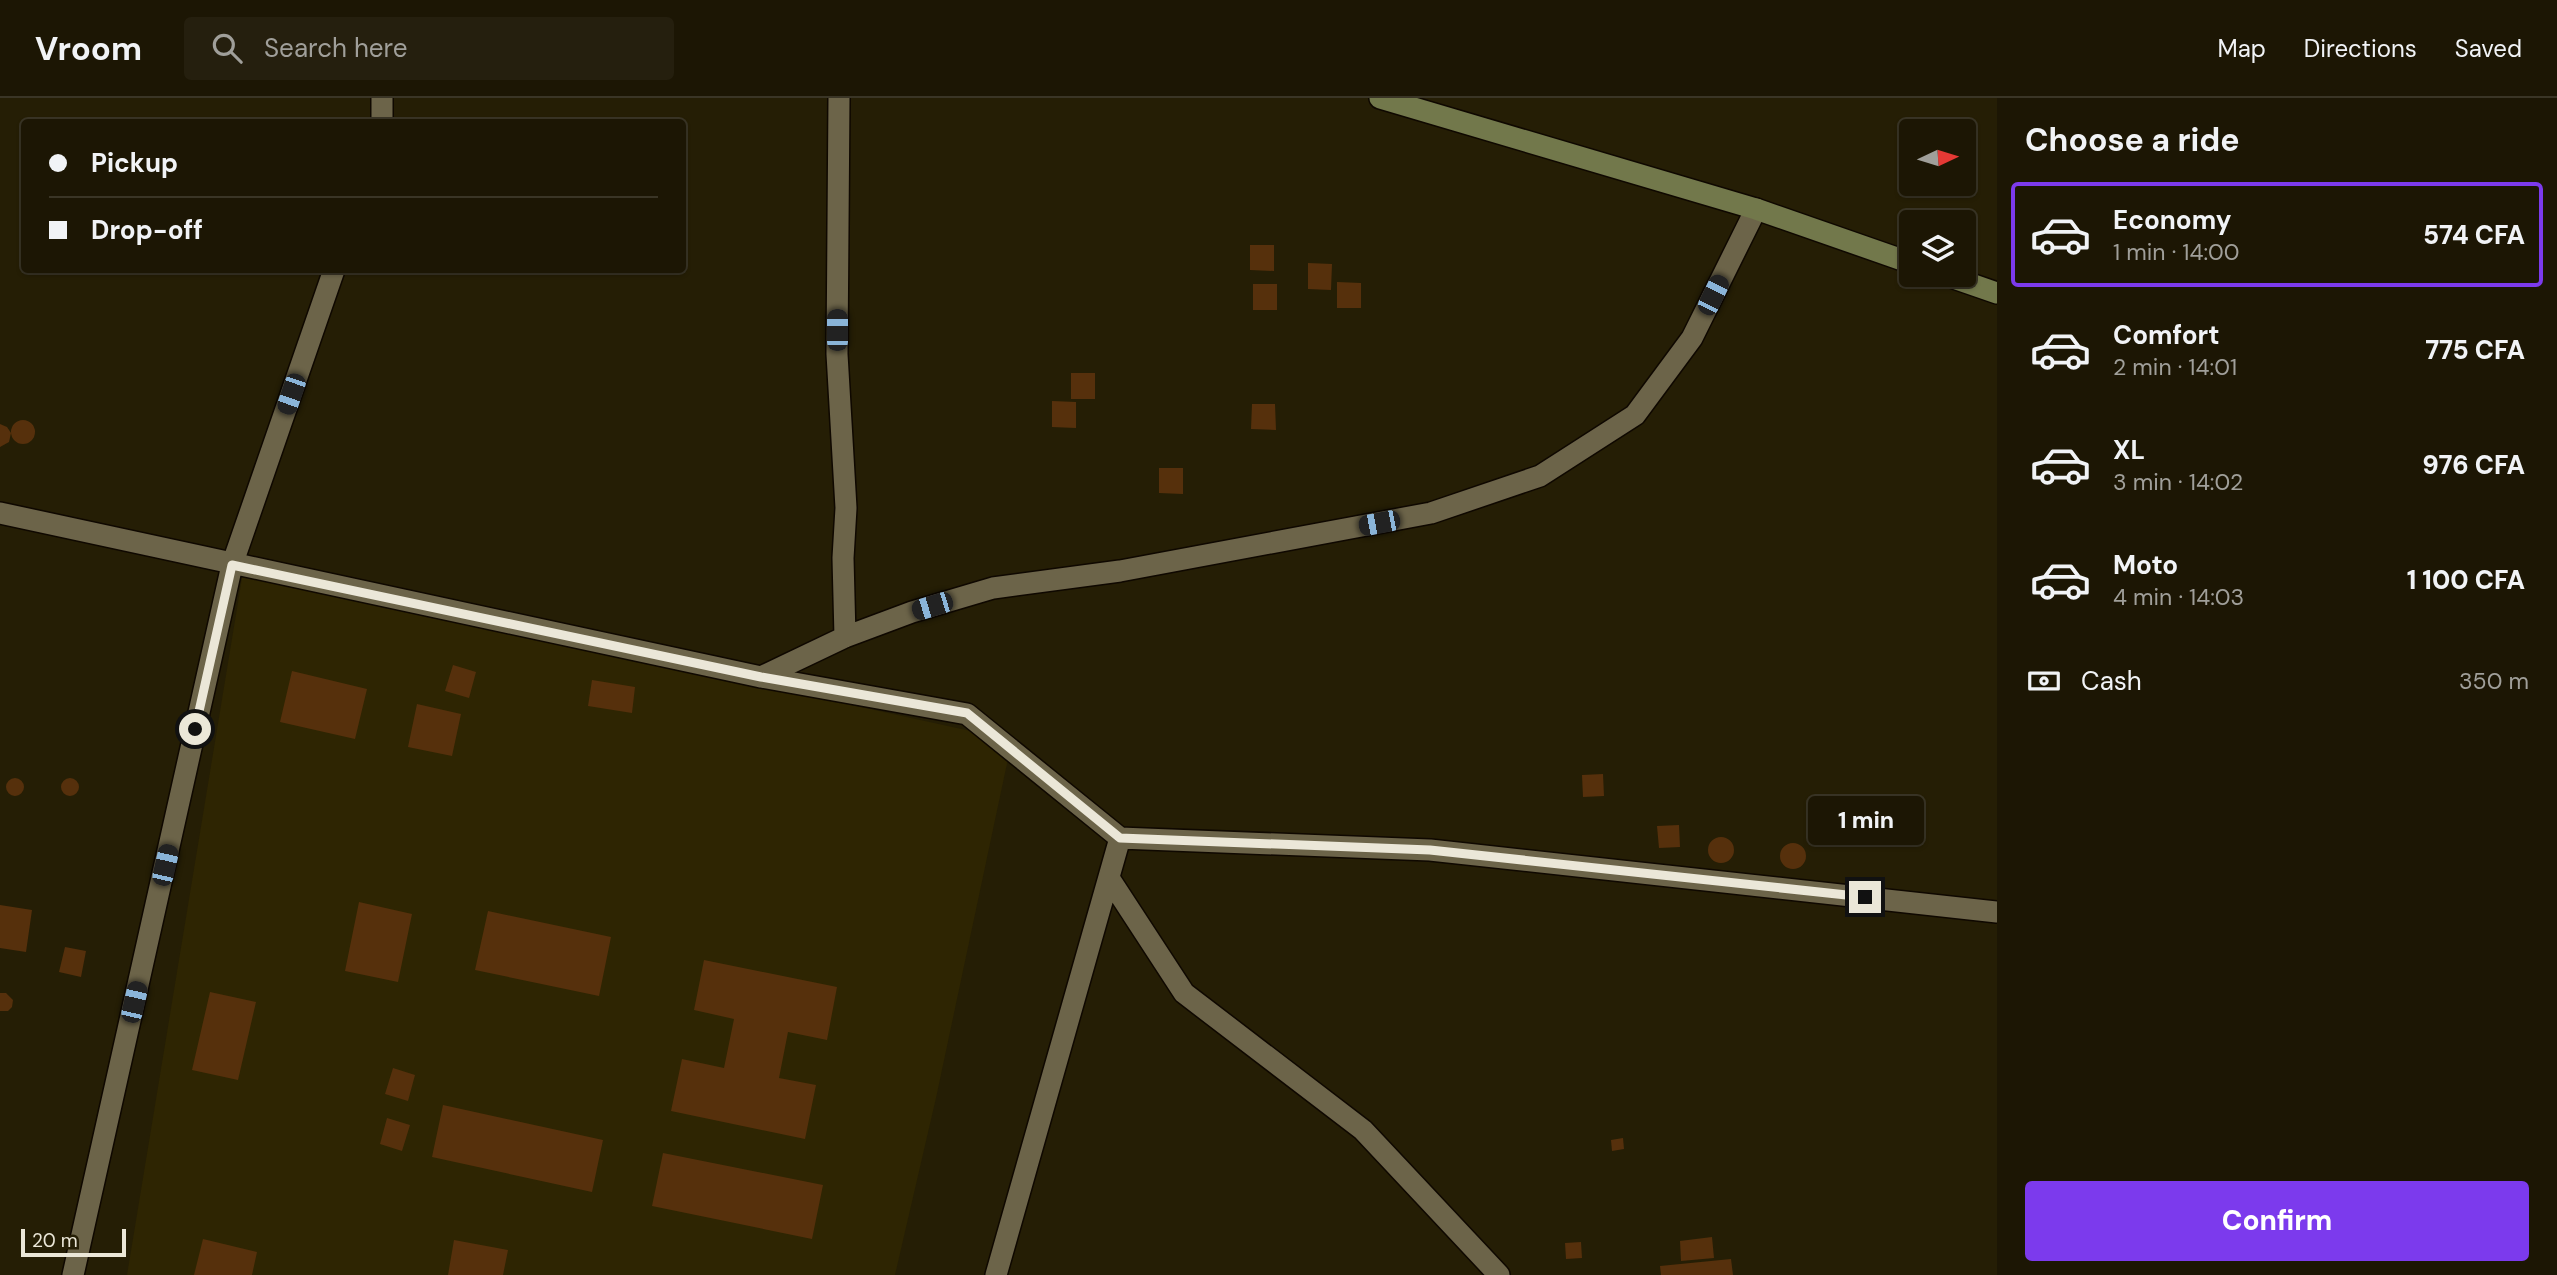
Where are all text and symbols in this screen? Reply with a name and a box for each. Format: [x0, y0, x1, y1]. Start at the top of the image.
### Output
search box [184, 17, 674, 80]
text: Vroom [35, 27, 142, 70]
icon: search [208, 29, 246, 67]
text: Search here [264, 31, 408, 65]
text: Map [2218, 33, 2266, 64]
text: Directions [2304, 33, 2417, 64]
text: Saved [2455, 33, 2522, 64]
north arrow [1899, 119, 1976, 196]
map controls [1899, 119, 1976, 287]
text: Choose a ride [2025, 119, 2240, 161]
text: Pickup [91, 146, 178, 180]
icon: car [2029, 203, 2092, 266]
text: Economy [2113, 203, 2231, 237]
button: layers [1899, 210, 1976, 287]
text: Drop-off [91, 213, 203, 247]
text: 574 CFA [2423, 218, 2525, 252]
text: 1 min · 14:00 [2113, 237, 2240, 267]
car [1695, 272, 1732, 318]
car [827, 309, 848, 351]
icon: car [2029, 318, 2092, 381]
text: Comfort [2113, 318, 2219, 352]
text: 775 CFA [2425, 333, 2525, 367]
text: 2 min · 14:01 [2113, 352, 2237, 382]
car [275, 371, 308, 417]
icon: car [2029, 433, 2092, 496]
text: XL [2113, 433, 2145, 467]
text: 976 CFA [2422, 448, 2525, 482]
text: 3 min · 14:02 [2113, 467, 2243, 497]
car [1357, 509, 1402, 537]
icon: car [2029, 548, 2092, 611]
text: Moto [2113, 548, 2178, 582]
text: 1 100 CFA [2407, 563, 2525, 597]
text: 4 min · 14:03 [2113, 582, 2244, 612]
car [909, 590, 956, 622]
icon: cash [2025, 662, 2063, 700]
text: Cash [2081, 664, 2142, 698]
text: 350 m [2459, 666, 2529, 696]
route start [179, 713, 211, 745]
callout: 1 min [1807, 796, 1923, 844]
text: 1 min [1838, 805, 1894, 835]
car [151, 842, 180, 888]
route end [1849, 881, 1881, 913]
car [120, 979, 149, 1025]
button: Confirm [2025, 1181, 2529, 1261]
scale bar [21, 1226, 126, 1258]
text: 20 m [32, 1228, 78, 1253]

